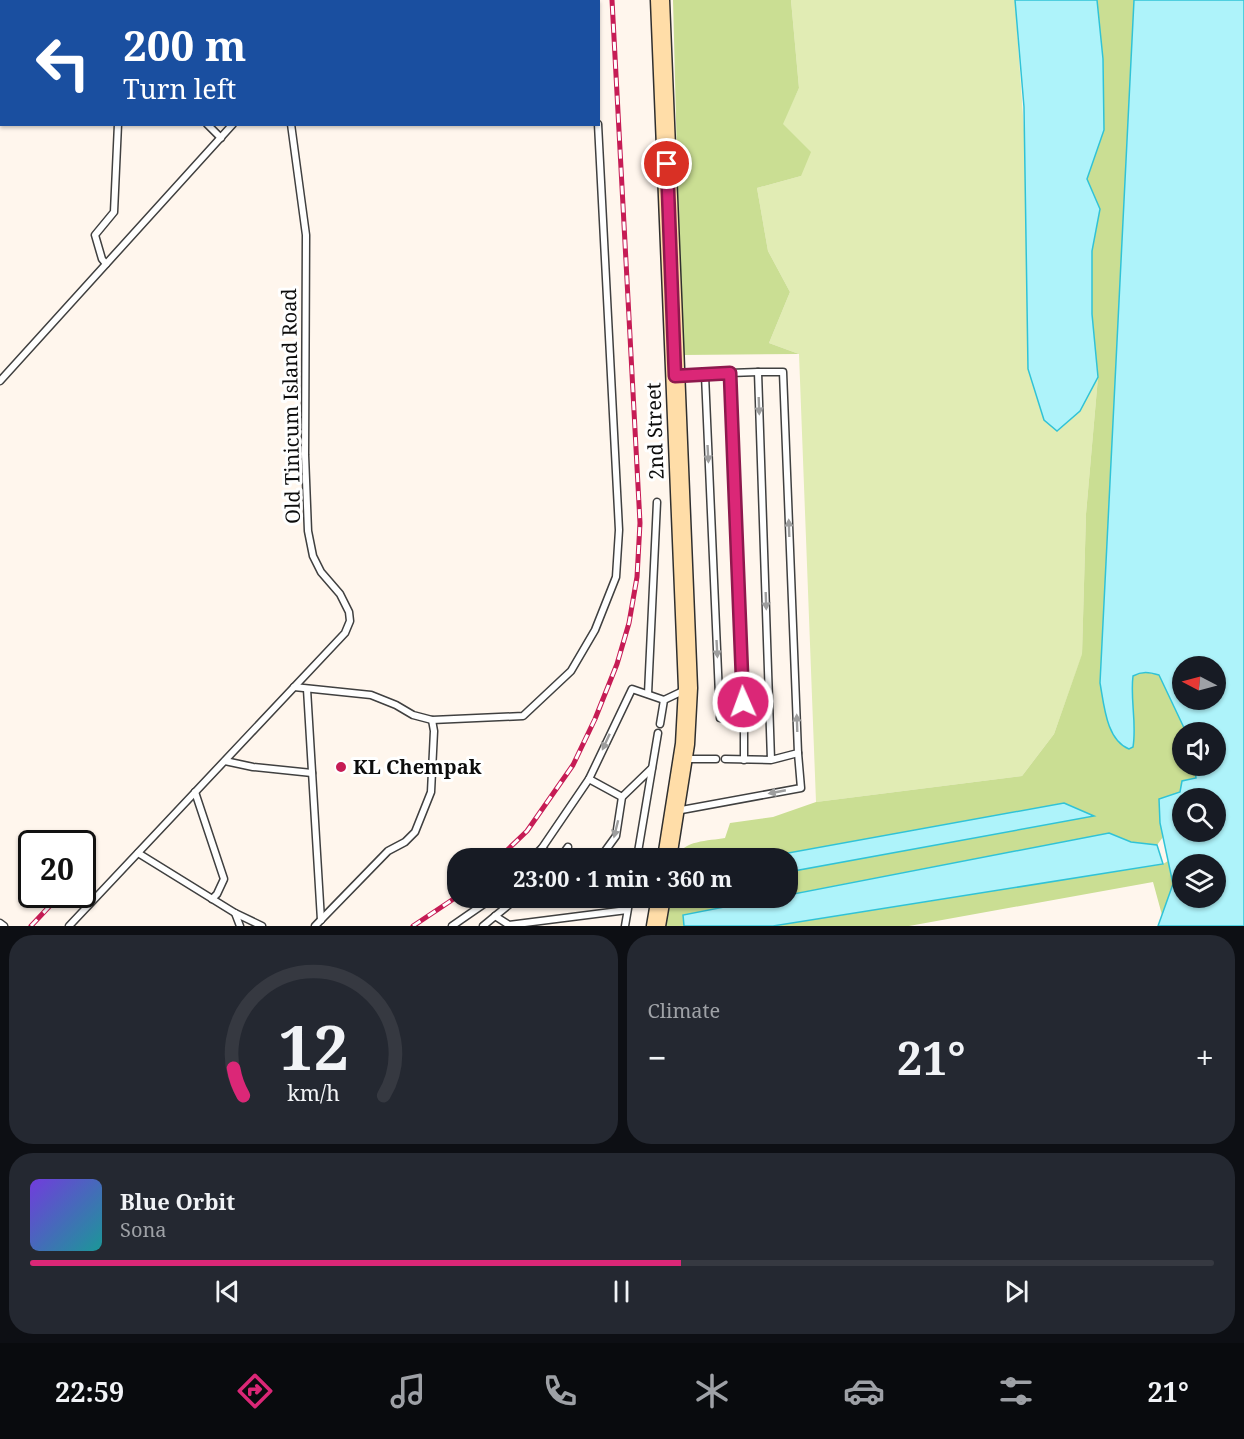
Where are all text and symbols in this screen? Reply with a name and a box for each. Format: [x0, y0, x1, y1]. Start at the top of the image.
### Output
text: 200 m [123, 16, 247, 73]
icon: left [24, 24, 102, 102]
text: Turn left [123, 70, 236, 107]
pin [641, 138, 692, 189]
icon: arrive [650, 147, 683, 180]
street label: Old Tinicum Island Road [275, 288, 306, 524]
street label: 2nd Street [639, 382, 670, 480]
one-way arrow [754, 397, 763, 416]
one-way arrow [704, 445, 713, 464]
one-way arrow [784, 518, 794, 537]
one-way arrow [761, 592, 770, 611]
one-way arrow [713, 640, 722, 659]
north arrow [1172, 656, 1226, 710]
map controls [1172, 656, 1226, 908]
position arrow [711, 670, 775, 734]
one-way arrow [792, 713, 802, 732]
button: sound [1172, 722, 1226, 776]
one-way arrow [602, 733, 611, 750]
place label: KL Chempak [353, 753, 482, 780]
marker: KL Chempak [334, 760, 348, 774]
one-way arrow [767, 788, 786, 797]
button: search [1172, 788, 1226, 842]
one-way arrow [611, 820, 621, 838]
speed limit sign: 20 [18, 830, 96, 908]
button: layers [1172, 854, 1226, 908]
text: 23:00 · 1 min · 360 m [513, 863, 732, 893]
text: Climate [648, 997, 720, 1024]
text: 12 [278, 1003, 349, 1088]
text: 21° [897, 1027, 966, 1088]
text: − [648, 1035, 667, 1080]
text: + [1196, 1035, 1214, 1080]
text: km/h [287, 1079, 340, 1108]
text: Blue Orbit [120, 1186, 235, 1216]
text: Sona [120, 1216, 167, 1243]
icon: previous [211, 1275, 244, 1308]
icon: pause [605, 1275, 638, 1308]
icon: next [1000, 1275, 1033, 1308]
icon: directions [234, 1370, 276, 1412]
icon: music [387, 1370, 429, 1412]
icon: phone [539, 1370, 581, 1412]
icon: climate [691, 1370, 733, 1412]
icon: car [843, 1370, 885, 1412]
icon: filters [995, 1370, 1037, 1412]
text: 22:59 [55, 1373, 124, 1410]
text: 21° [1148, 1373, 1189, 1410]

